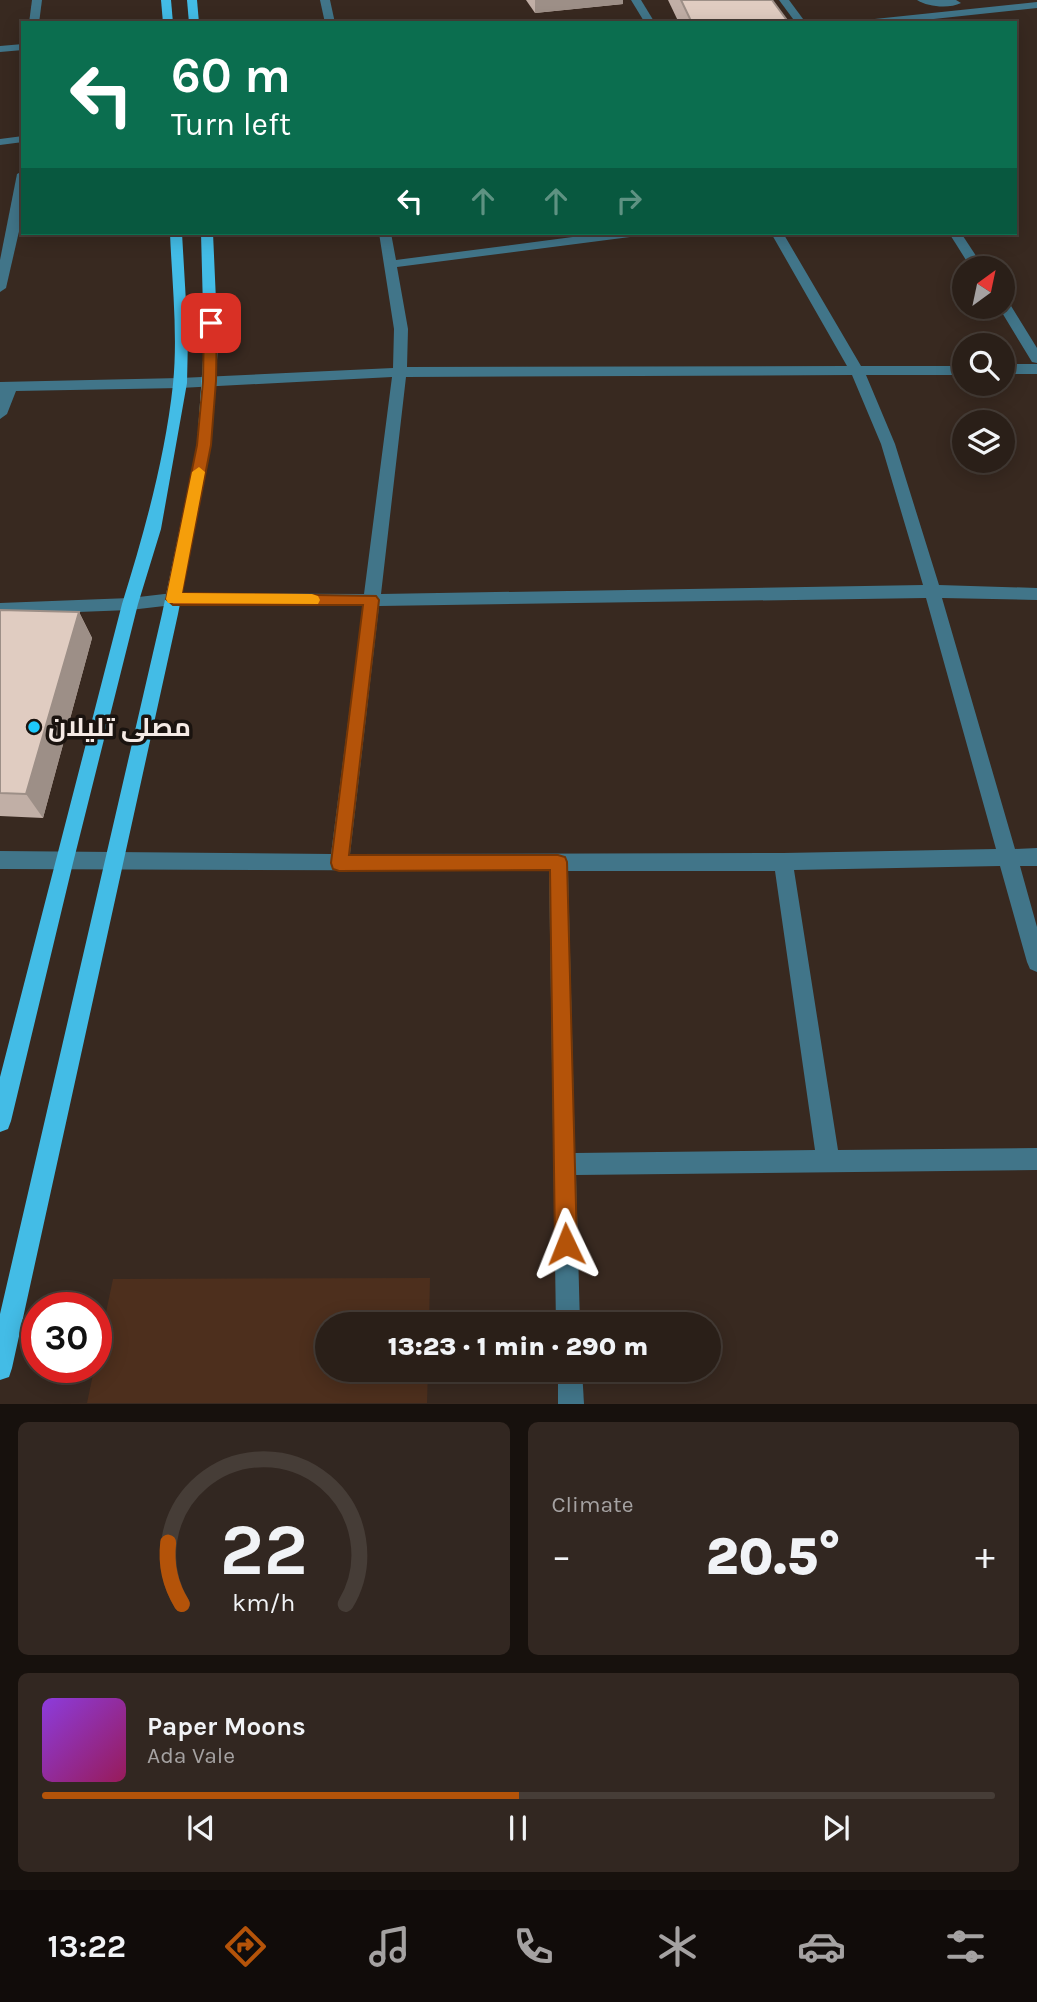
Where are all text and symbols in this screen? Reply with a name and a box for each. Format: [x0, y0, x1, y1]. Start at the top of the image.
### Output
text: 60 m [171, 47, 291, 104]
icon: left [56, 49, 147, 140]
text: Turn left [171, 106, 291, 143]
icon: left [391, 182, 429, 220]
icon: ahead [464, 182, 502, 220]
icon: ahead [537, 182, 575, 220]
icon: right [610, 182, 648, 220]
north arrow [952, 256, 1015, 318]
map controls [952, 256, 1015, 473]
pin [181, 293, 241, 353]
icon: arrive [192, 304, 230, 342]
button: search [952, 333, 1015, 396]
button: layers [952, 410, 1015, 473]
place label: مصلى تليلان [48, 712, 191, 743]
marker: مصلى تليلان [26, 719, 42, 735]
position arrow [529, 1207, 603, 1281]
speed limit sign: 30 [21, 1292, 112, 1383]
text: 13:23 · 1 min · 290 m [388, 1331, 648, 1362]
text: Climate [552, 1491, 634, 1518]
text: 22 [220, 1508, 308, 1593]
text: 20.5° [706, 1526, 841, 1587]
text: − [552, 1534, 571, 1579]
text: + [975, 1534, 995, 1579]
text: km/h [232, 1588, 295, 1617]
text: Paper Moons [147, 1711, 306, 1742]
text: Ada Vale [147, 1742, 235, 1769]
icon: previous [182, 1809, 220, 1847]
icon: pause [499, 1809, 537, 1847]
icon: next [817, 1809, 855, 1847]
icon: directions [221, 1922, 270, 1971]
icon: music [365, 1922, 414, 1971]
icon: phone [509, 1922, 558, 1971]
icon: climate [653, 1922, 702, 1971]
icon: car [797, 1922, 846, 1971]
icon: filters [941, 1922, 990, 1971]
text: 13:22 [47, 1928, 126, 1965]

